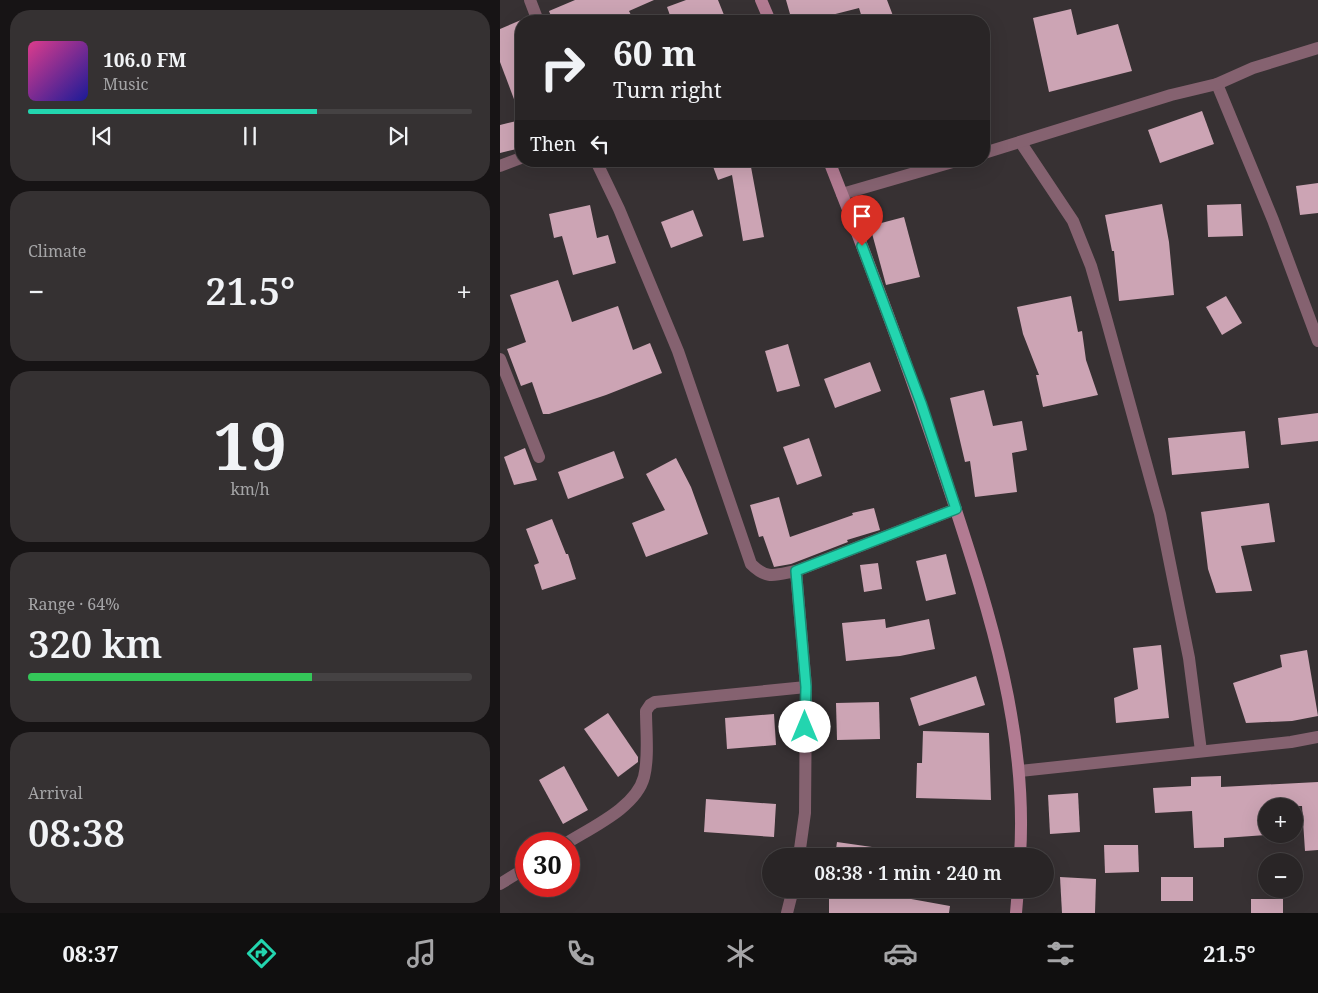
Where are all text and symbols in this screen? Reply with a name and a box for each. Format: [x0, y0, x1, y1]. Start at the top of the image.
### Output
text: 60 m [613, 29, 696, 76]
icon: right [530, 35, 595, 100]
text: 106.0 FM [103, 47, 186, 73]
text: Music [103, 73, 148, 95]
text: Turn right [613, 74, 722, 104]
icon: previous [88, 122, 116, 150]
icon: pause [236, 122, 264, 150]
icon: next [384, 122, 412, 150]
icon: left [586, 130, 614, 158]
text: Then [530, 131, 576, 157]
pin [841, 195, 883, 246]
icon: arrive [848, 202, 876, 230]
text: Climate [28, 240, 86, 262]
text: 21.5° [205, 264, 295, 316]
text: − [28, 272, 44, 310]
text: + [456, 272, 472, 310]
text: 19 [213, 401, 287, 489]
text: km/h [230, 478, 270, 500]
text: Range · 64% [28, 593, 120, 615]
text: 320 km [28, 617, 162, 669]
position arrow [778, 700, 830, 752]
text: Arrival [28, 782, 83, 804]
map controls [1258, 798, 1303, 898]
button: + [1258, 798, 1303, 843]
text: 08:38 [28, 806, 125, 858]
speed limit sign: 30 [515, 832, 580, 897]
button: − [1258, 853, 1303, 898]
text: 08:38 · 1 min · 240 m [814, 860, 1002, 886]
icon: directions [244, 936, 279, 971]
icon: music [404, 936, 439, 971]
icon: phone [563, 936, 598, 971]
icon: climate [723, 936, 758, 971]
icon: car [883, 936, 918, 971]
icon: filters [1043, 936, 1078, 971]
text: 08:37 [62, 938, 119, 968]
text: 21.5° [1203, 938, 1256, 968]

